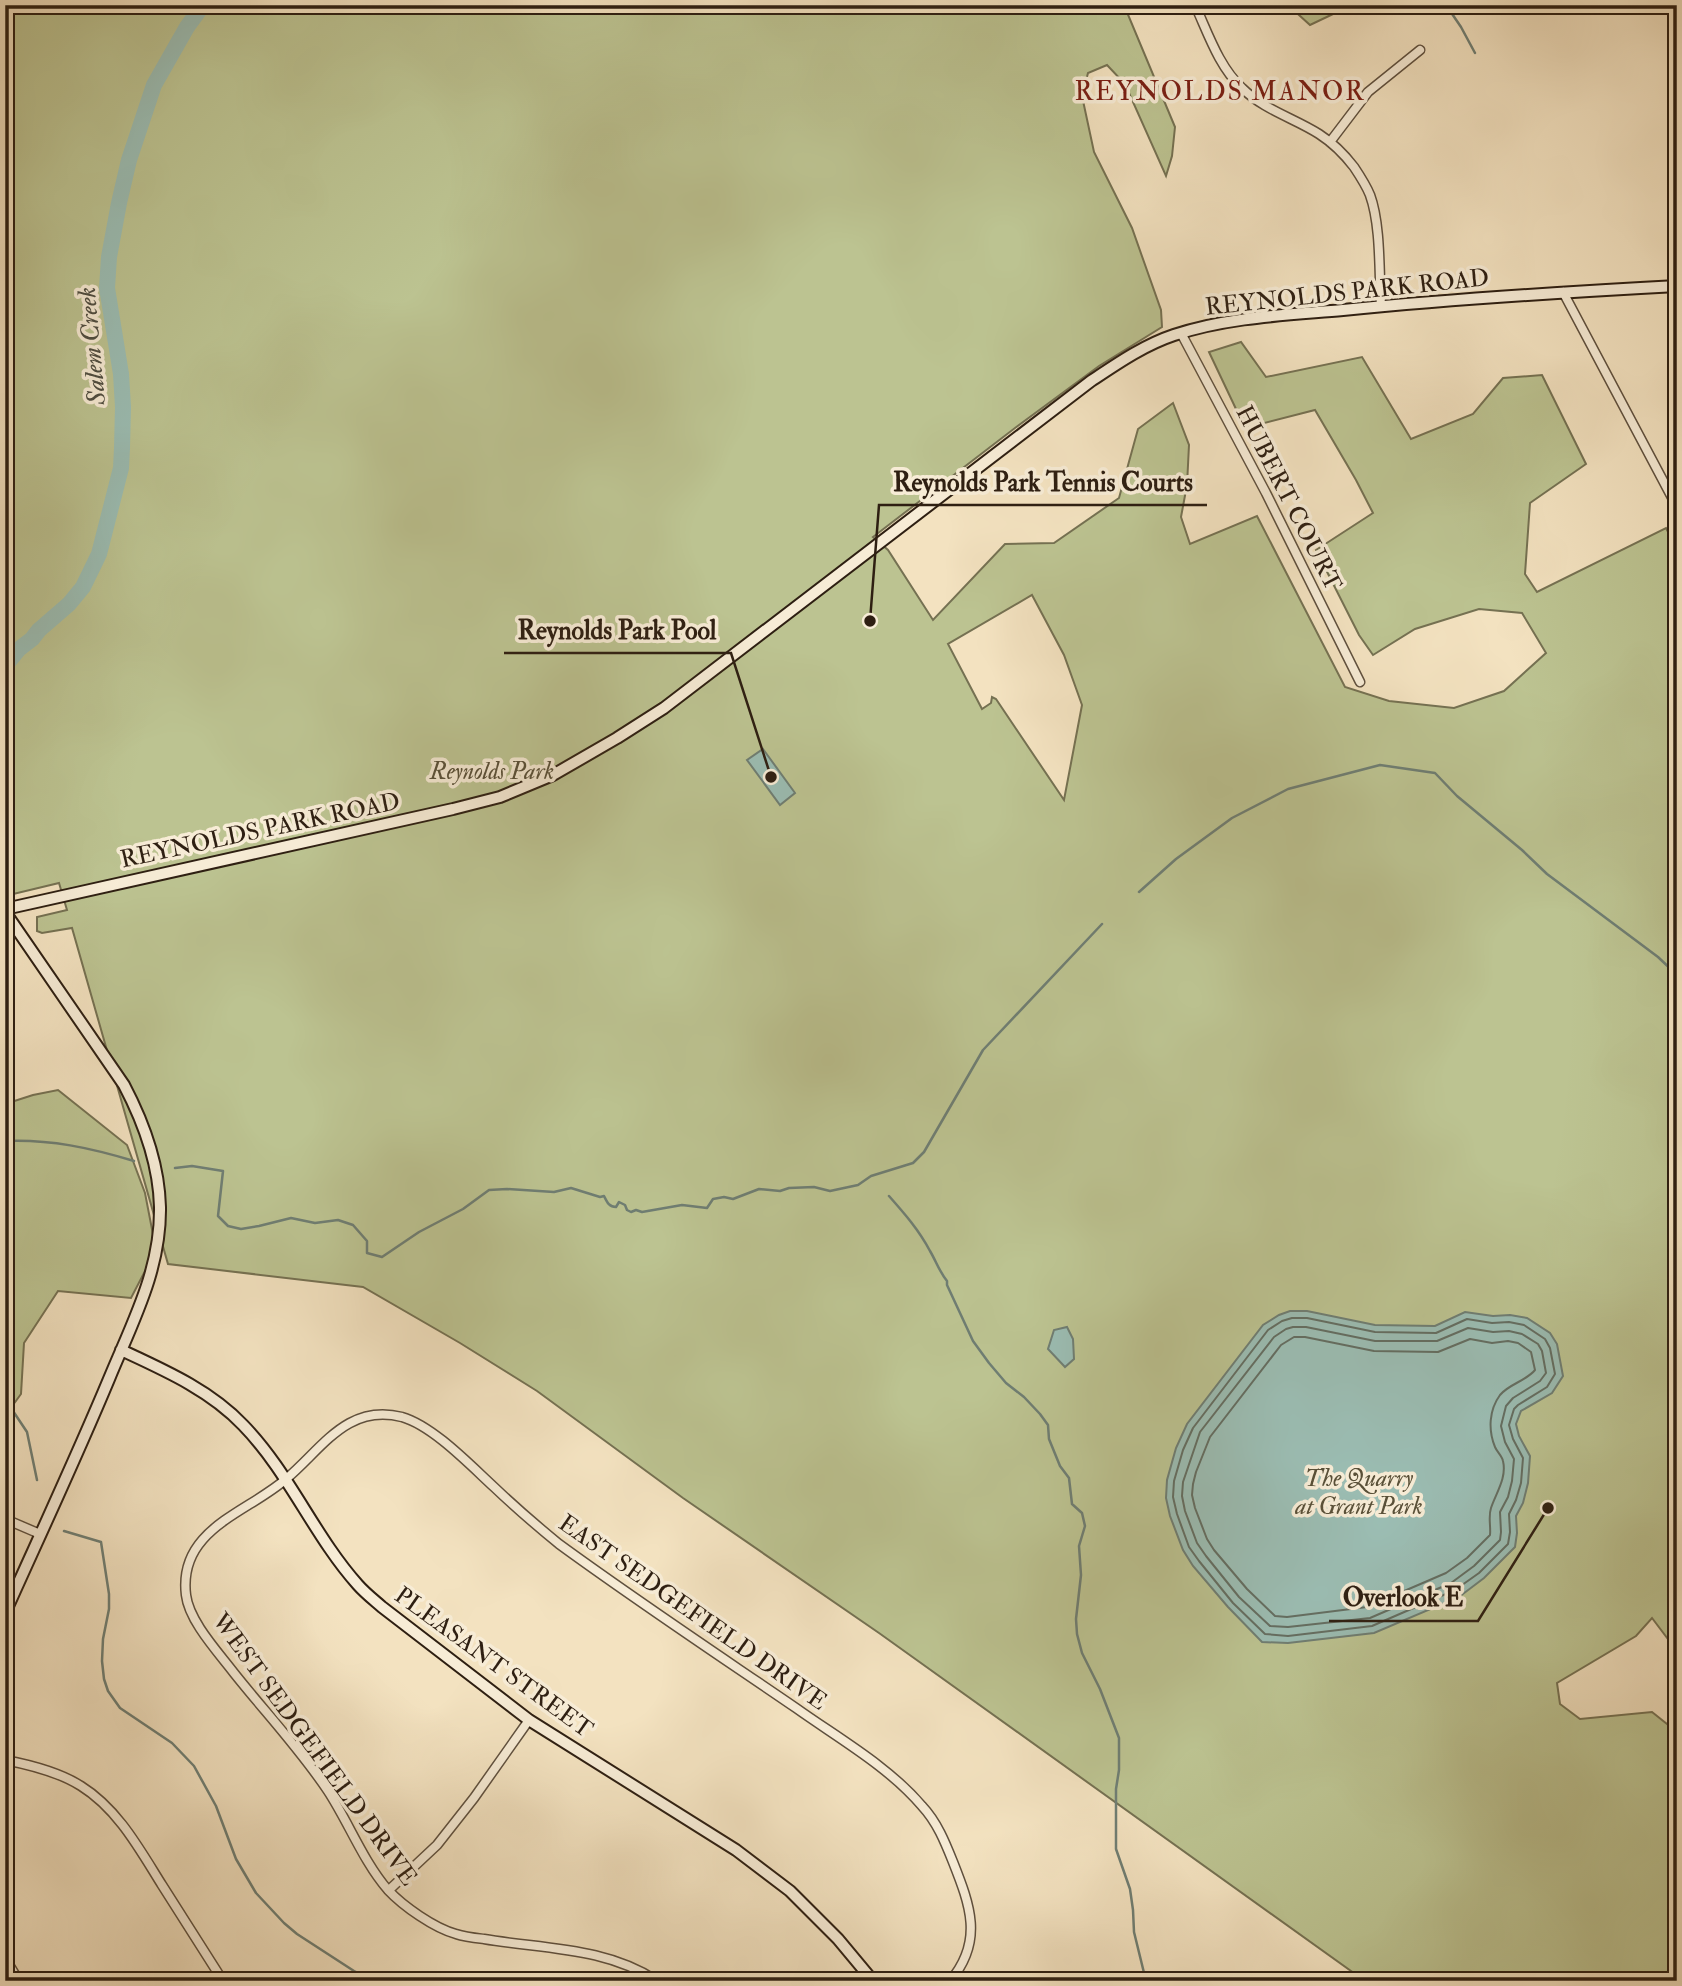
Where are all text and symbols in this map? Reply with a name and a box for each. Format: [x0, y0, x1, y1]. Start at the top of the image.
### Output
district label: REYNOLDS MANOR [1074, 76, 1366, 108]
street label: REYNOLDS PARK ROAD [1204, 262, 1490, 323]
water label: Salem Creek [71, 286, 113, 407]
street label: HUBERT COURT [1229, 400, 1349, 596]
callout: Reynolds Park Tennis Courts [879, 458, 1207, 505]
text: Reynolds Park Tennis Courts [893, 467, 1193, 500]
callout: Reynolds Park Pool [504, 606, 731, 653]
text: Reynolds Park Pool [517, 615, 717, 648]
park label: Reynolds Park [429, 756, 554, 787]
street label: REYNOLDS PARK ROAD [117, 786, 403, 875]
park label: The Quarry at Grant Park [1294, 1463, 1423, 1522]
street label: EAST SEDGEFIELD DRIVE [552, 1508, 833, 1717]
callout: Overlook E [1329, 1574, 1478, 1621]
street label: PLEASANT STREET [388, 1580, 599, 1745]
text: Overlook E [1343, 1582, 1464, 1614]
street label: WEST SEDGEFIELD DRIVE [205, 1606, 424, 1892]

